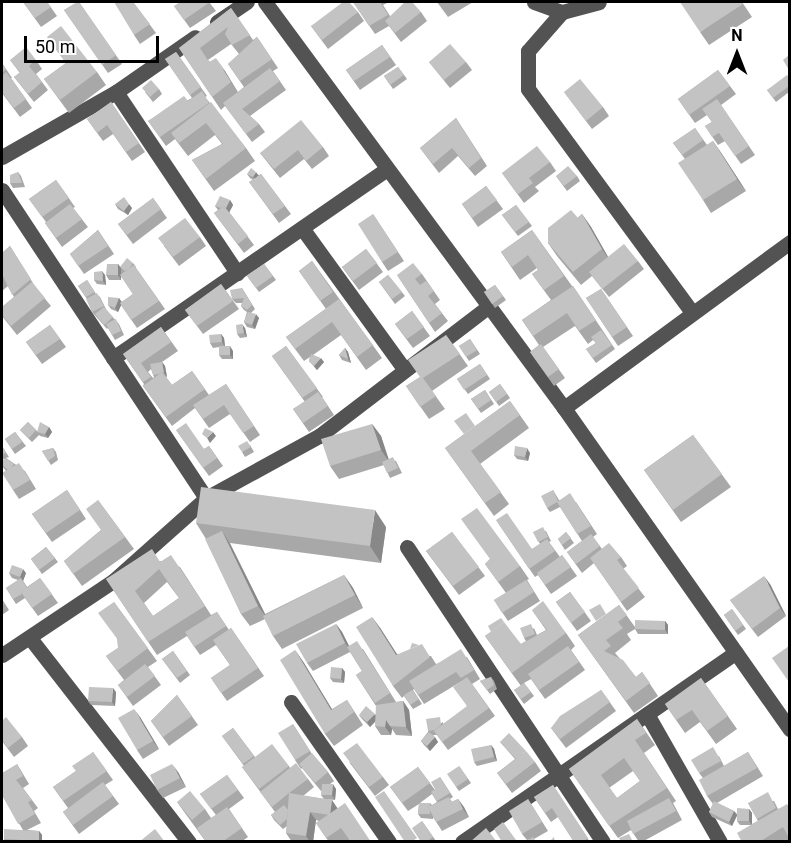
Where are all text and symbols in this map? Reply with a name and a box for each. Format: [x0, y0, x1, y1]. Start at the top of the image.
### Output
scale bar [27, 24, 162, 62]
north arrow [707, 24, 767, 84]
text: N [731, 26, 743, 45]
text: 50 m [35, 36, 75, 57]

